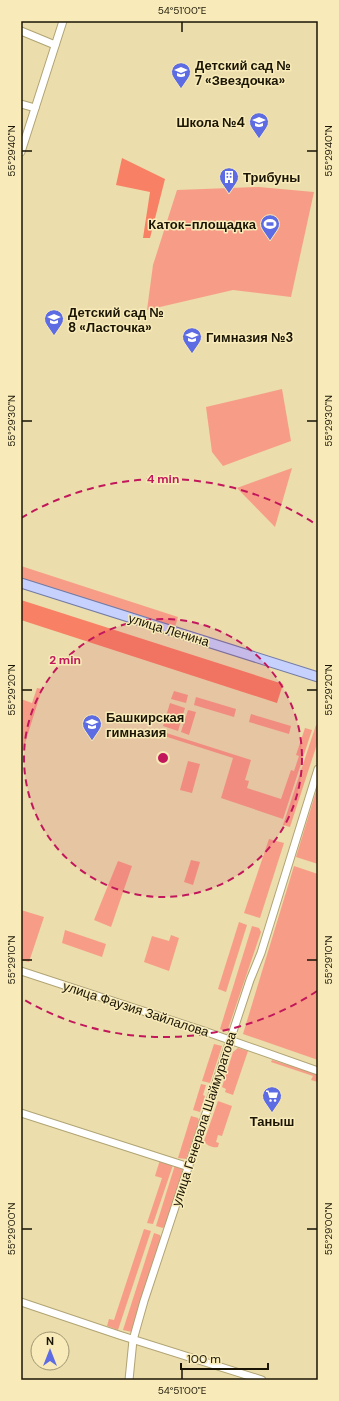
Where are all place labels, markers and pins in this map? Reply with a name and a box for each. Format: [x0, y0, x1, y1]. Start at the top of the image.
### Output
place label: Детский сад № 7 «Звездочка» [195, 57, 291, 89]
school or university icon: Детский сад № 7 «Звездочка» [170, 61, 192, 89]
school or university icon: Школа №4 [248, 111, 270, 139]
place label: Школа №4 [176, 114, 245, 131]
building icon: Трибуны [218, 166, 240, 194]
place label: Трибуны [243, 169, 300, 186]
sports icon: Каток-площадка [259, 213, 281, 241]
place label: Каток-площадка [148, 216, 257, 233]
place label: Детский сад № 8 «Ласточка» [68, 304, 164, 336]
school or university icon: Детский сад № 8 «Ласточка» [43, 308, 65, 336]
school or university icon: Гимназия №3 [181, 326, 203, 354]
place label: Гимназия №3 [206, 329, 293, 346]
place label: Башкирская гимназия [106, 709, 184, 741]
school or university icon: Башкирская гимназия [81, 713, 103, 741]
centre of rings [156, 751, 170, 765]
supermarket icon: Таныш [261, 1085, 283, 1113]
place label: Таныш [250, 1113, 294, 1130]

